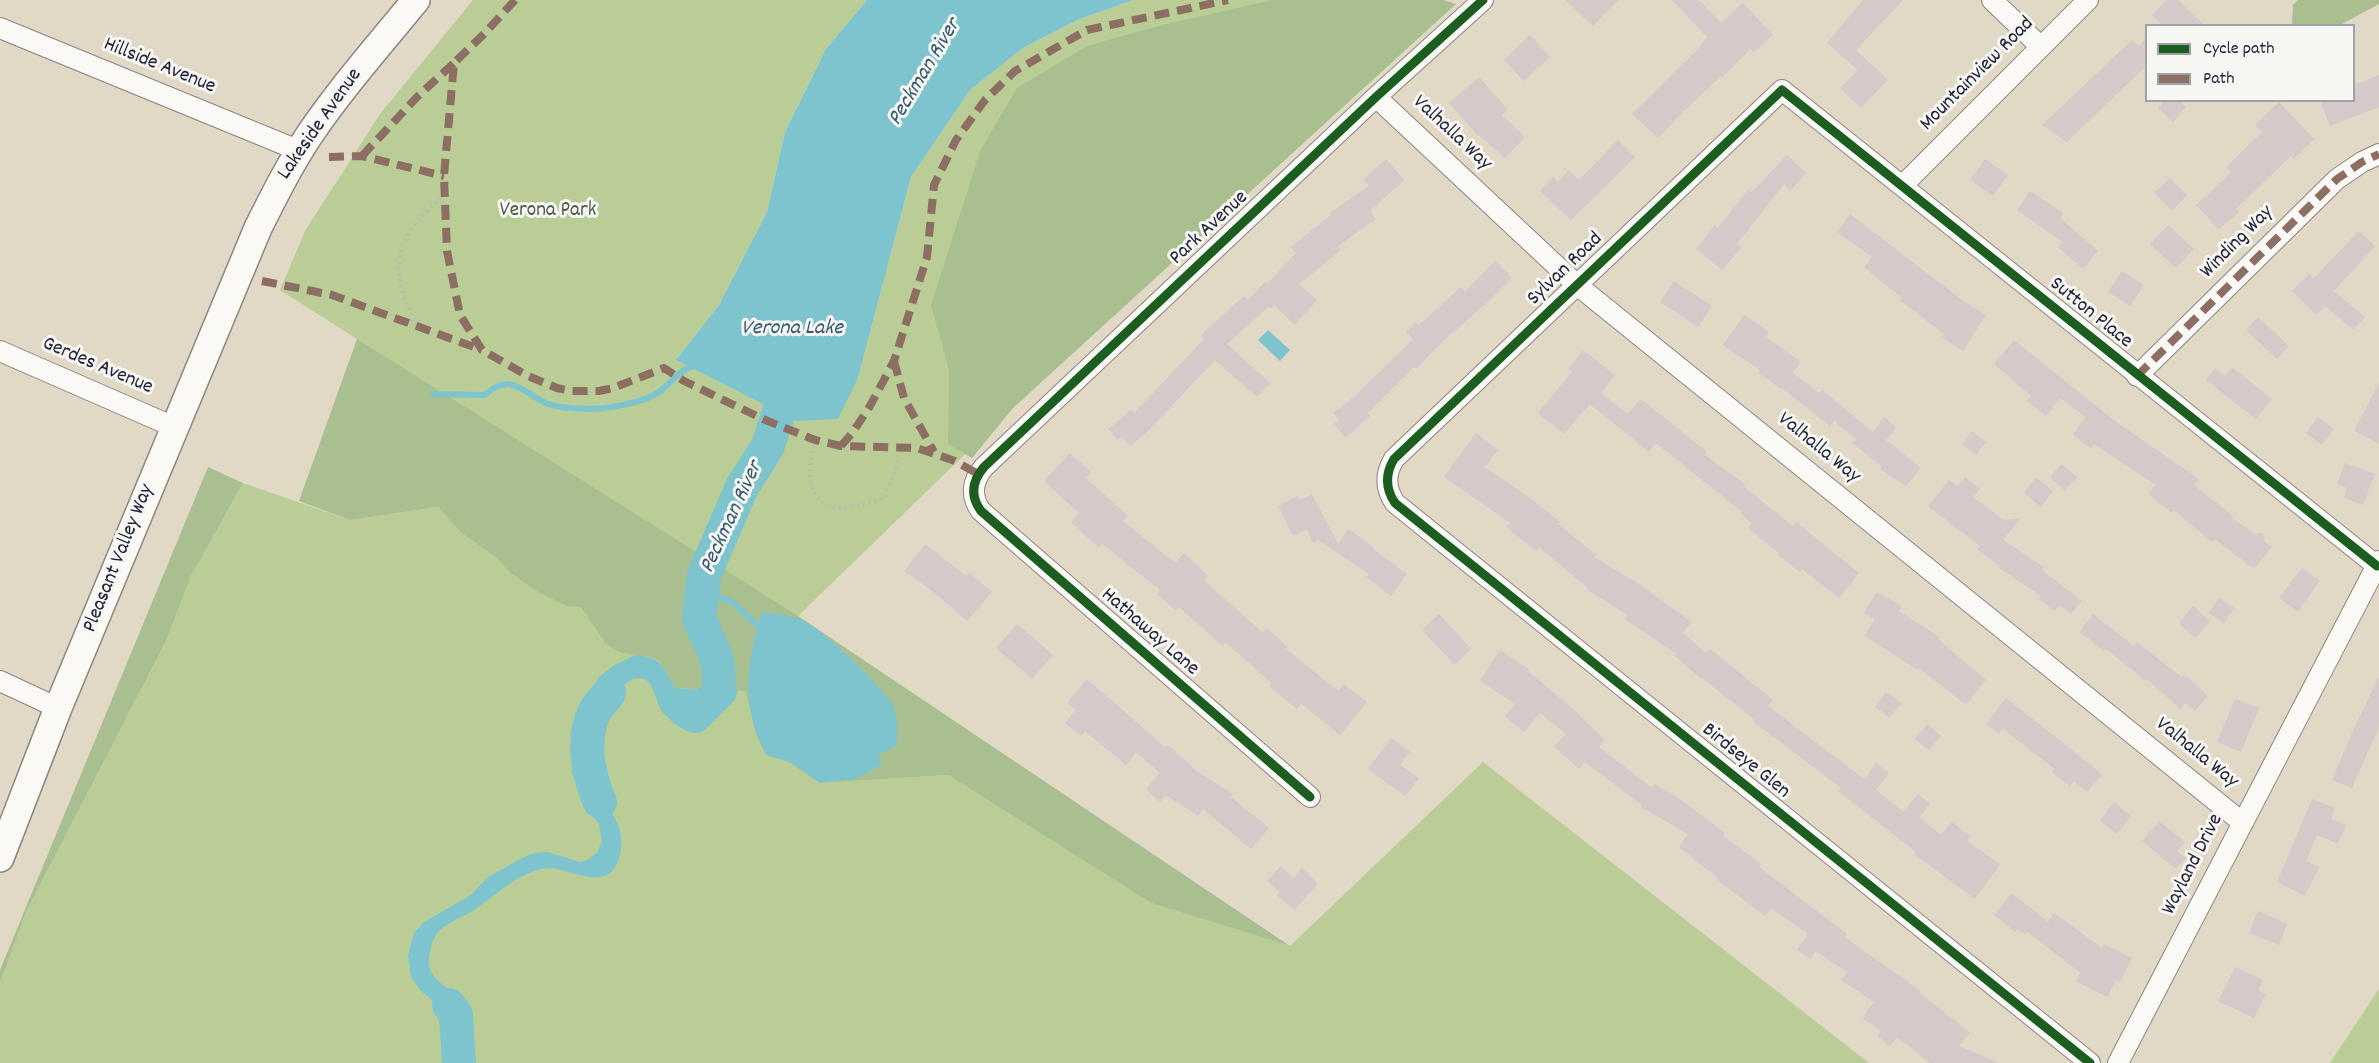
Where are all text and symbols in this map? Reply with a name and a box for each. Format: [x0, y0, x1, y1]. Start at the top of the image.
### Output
street label: Mountainview Road [1916, 13, 2040, 137]
water label: Peckman River [884, 15, 968, 131]
legend [2145, 24, 2355, 102]
street label: Hillside Avenue [99, 33, 219, 101]
text: Cycle path [2203, 37, 2274, 62]
street label: Lakeside Avenue [273, 64, 369, 186]
text: Path [2203, 67, 2235, 92]
street label: Valhalla Way [1406, 91, 1496, 177]
street label: Park Avenue [1166, 186, 1254, 272]
park label: Verona Park [500, 199, 596, 225]
street label: Winding Way [2196, 201, 2280, 285]
street label: Sylvan Road [1523, 228, 1609, 312]
street label: Sutton Place [2043, 273, 2137, 355]
water label: Verona Lake [741, 317, 843, 343]
street label: Gerdes Avenue [38, 332, 156, 402]
street label: Valhalla Way [1771, 408, 1865, 490]
water label: Peckman River [696, 458, 770, 578]
street label: Pleasant Valley Way [79, 481, 161, 637]
street label: Hathaway Lane [1095, 584, 1203, 682]
street label: Valhalla Way [2149, 713, 2243, 795]
street label: Birdseye Glen [1696, 719, 1794, 805]
street label: Wayland Drive [2158, 810, 2230, 920]

